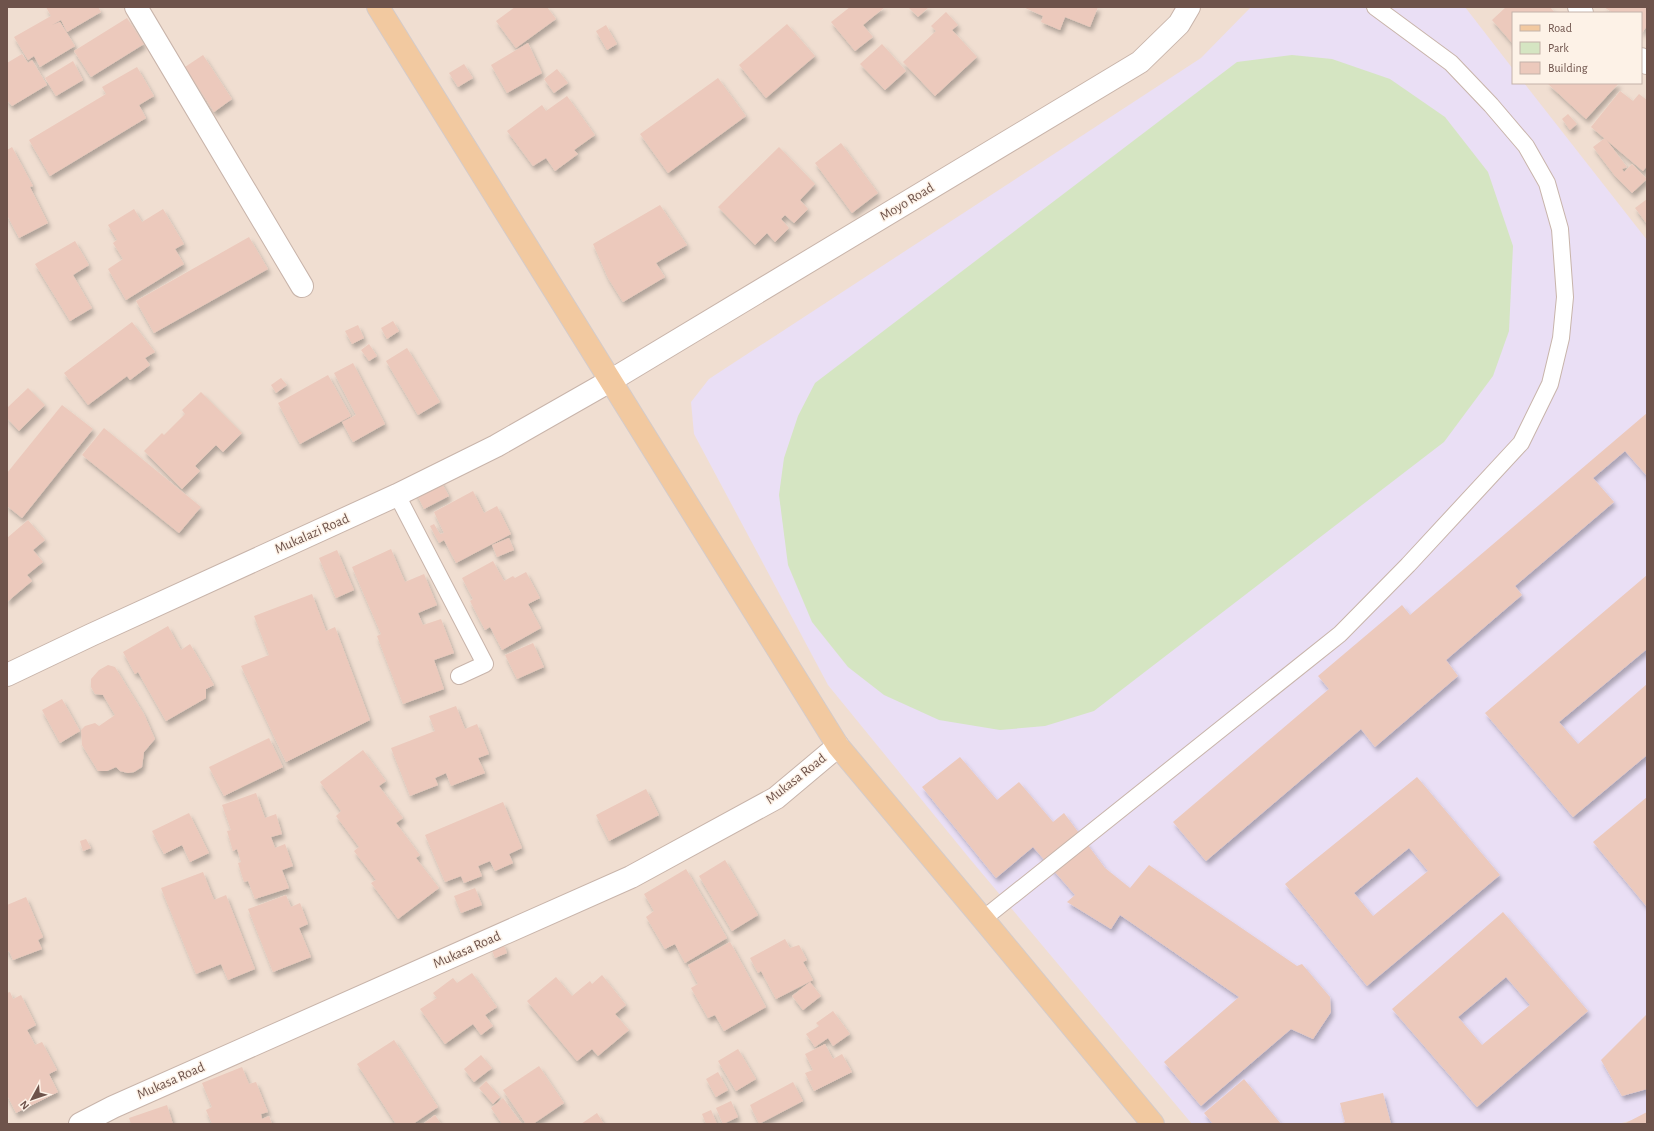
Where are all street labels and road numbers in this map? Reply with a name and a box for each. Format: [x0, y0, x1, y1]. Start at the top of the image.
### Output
street label: Moyo Road [878, 180, 936, 224]
street label: Mukalazi Road [273, 511, 351, 557]
street label: Mukasa Road [763, 751, 829, 807]
street label: Mukasa Road [431, 929, 503, 971]
street label: Mukasa Road [135, 1060, 207, 1102]

